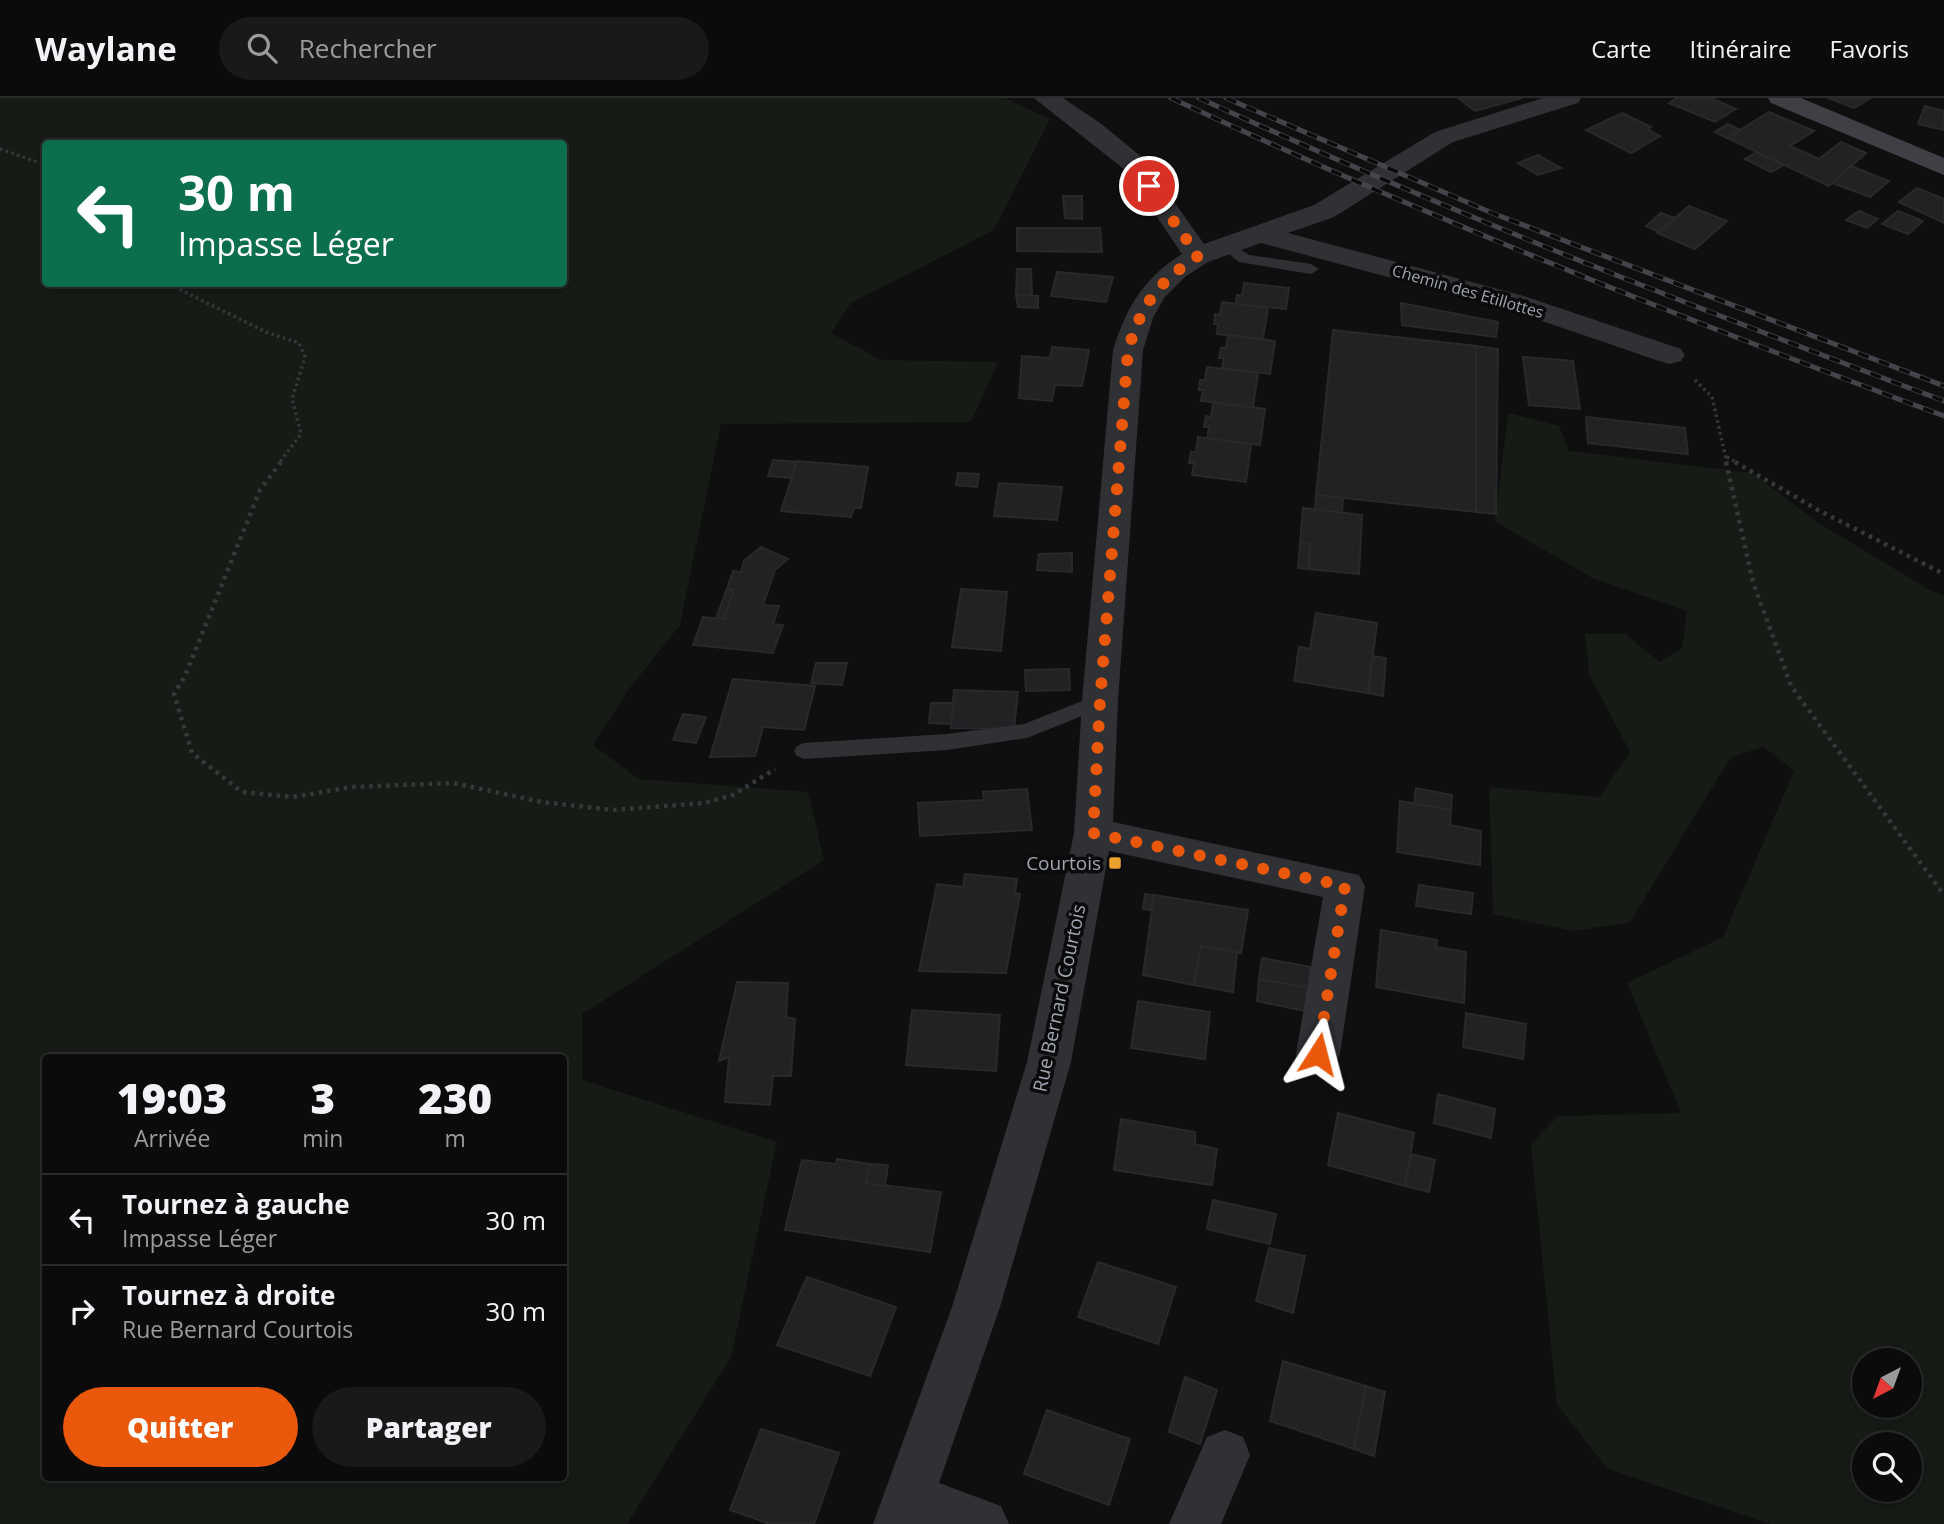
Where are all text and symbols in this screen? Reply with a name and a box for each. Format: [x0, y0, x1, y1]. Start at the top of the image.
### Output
search box [219, 17, 709, 80]
text: Waylane [35, 26, 177, 71]
icon: search [243, 29, 281, 67]
text: Rechercher [299, 30, 437, 66]
text: Carte [1591, 32, 1652, 65]
text: Itinéraire [1690, 32, 1792, 65]
text: Favoris [1830, 32, 1909, 65]
pin [1119, 156, 1179, 216]
text: 30 m [178, 159, 295, 225]
icon: arrive [1130, 167, 1168, 205]
icon: left [63, 168, 154, 259]
text: Impasse Léger [178, 222, 394, 265]
street label: Chemin des Etillottes [1390, 259, 1546, 323]
place label: Courtois [1026, 850, 1101, 876]
marker: Courtois [1107, 855, 1123, 871]
street label: Rue Bernard Courtois [1026, 902, 1092, 1094]
position arrow [1281, 1017, 1355, 1091]
text: 19:03 [117, 1069, 227, 1126]
text: 3 [311, 1069, 335, 1126]
text: 230 [418, 1069, 492, 1126]
text: Arrivée [134, 1122, 210, 1154]
text: min [302, 1122, 343, 1154]
text: m [445, 1122, 466, 1154]
text: Tournez à gauche [122, 1186, 350, 1222]
icon: left [63, 1201, 101, 1239]
text: 30 m [485, 1202, 546, 1238]
text: Impasse Léger [122, 1222, 277, 1254]
text: Tournez à droite [122, 1277, 335, 1313]
icon: right [63, 1292, 101, 1330]
text: 30 m [485, 1293, 546, 1329]
text: Rue Bernard Courtois [122, 1313, 353, 1345]
north arrow [1852, 1348, 1922, 1418]
map controls [1852, 1348, 1922, 1502]
button: Quitter [63, 1387, 298, 1467]
button: Partager [312, 1387, 546, 1467]
button: search [1852, 1432, 1922, 1502]

